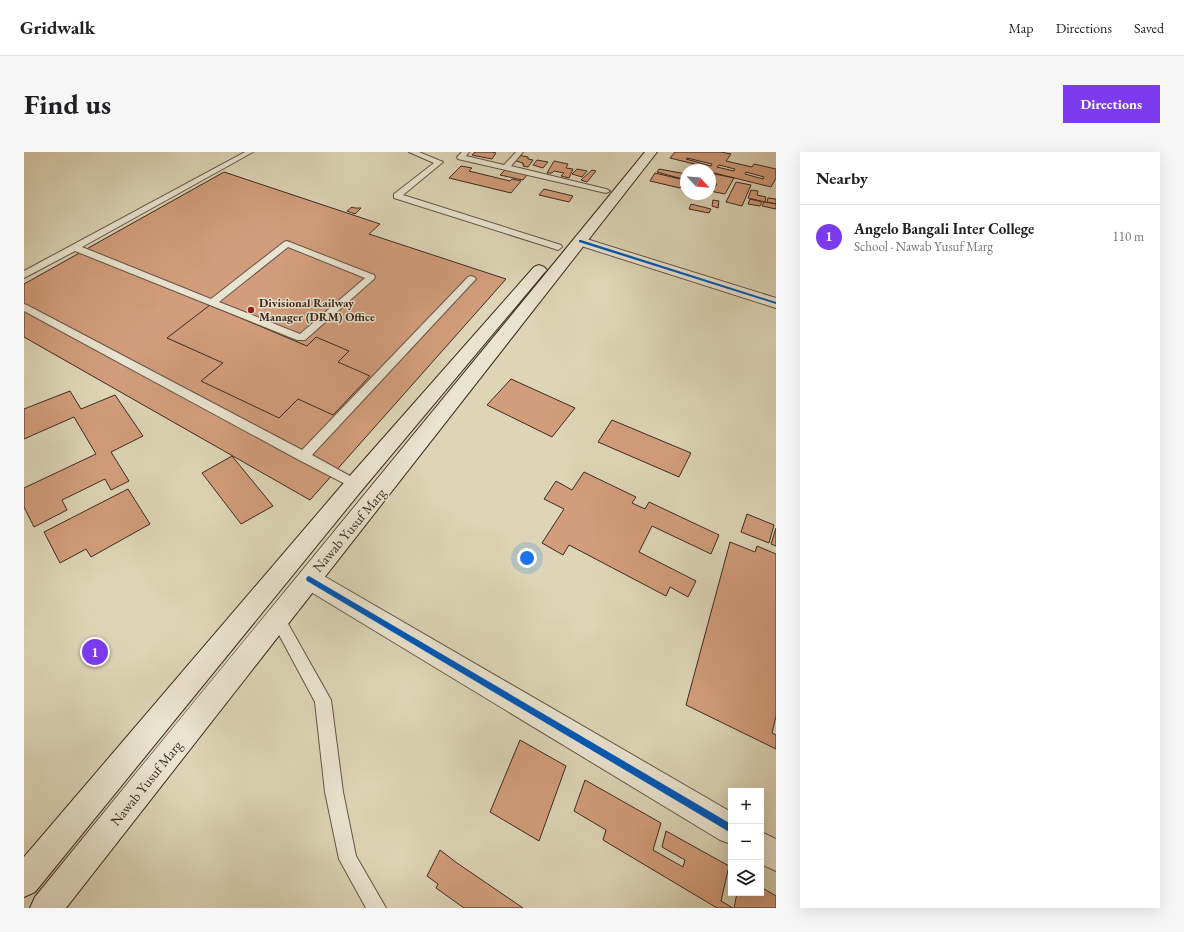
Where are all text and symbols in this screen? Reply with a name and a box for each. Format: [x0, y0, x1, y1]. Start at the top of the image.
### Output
text: Gridwalk [20, 15, 95, 40]
text: Map [1008, 19, 1034, 37]
text: Directions [1056, 19, 1112, 37]
text: Saved [1134, 19, 1164, 37]
button: Directions [1063, 85, 1160, 123]
text: Find us [24, 86, 111, 122]
north arrow [680, 164, 716, 200]
text: Nearby [816, 167, 868, 189]
text: Angelo Bangali Inter College [854, 219, 1034, 238]
text: 1 [826, 228, 832, 245]
text: 110 m [1113, 228, 1144, 245]
text: School · Nawab Yusuf Marg [854, 238, 993, 255]
place label: Divisional Railway Manager (DRM) Office [259, 295, 375, 325]
marker: Divisional Railway Manager (DRM) Office [246, 305, 256, 315]
street label: Nawab Yusuf Marg [308, 483, 390, 576]
your location [517, 548, 537, 568]
pin: 1 [82, 637, 108, 667]
street label: Nawab Yusuf Marg [106, 736, 187, 829]
map controls [728, 788, 764, 896]
button: + [728, 788, 764, 824]
button: − [728, 824, 764, 860]
button: layers [728, 860, 764, 896]

